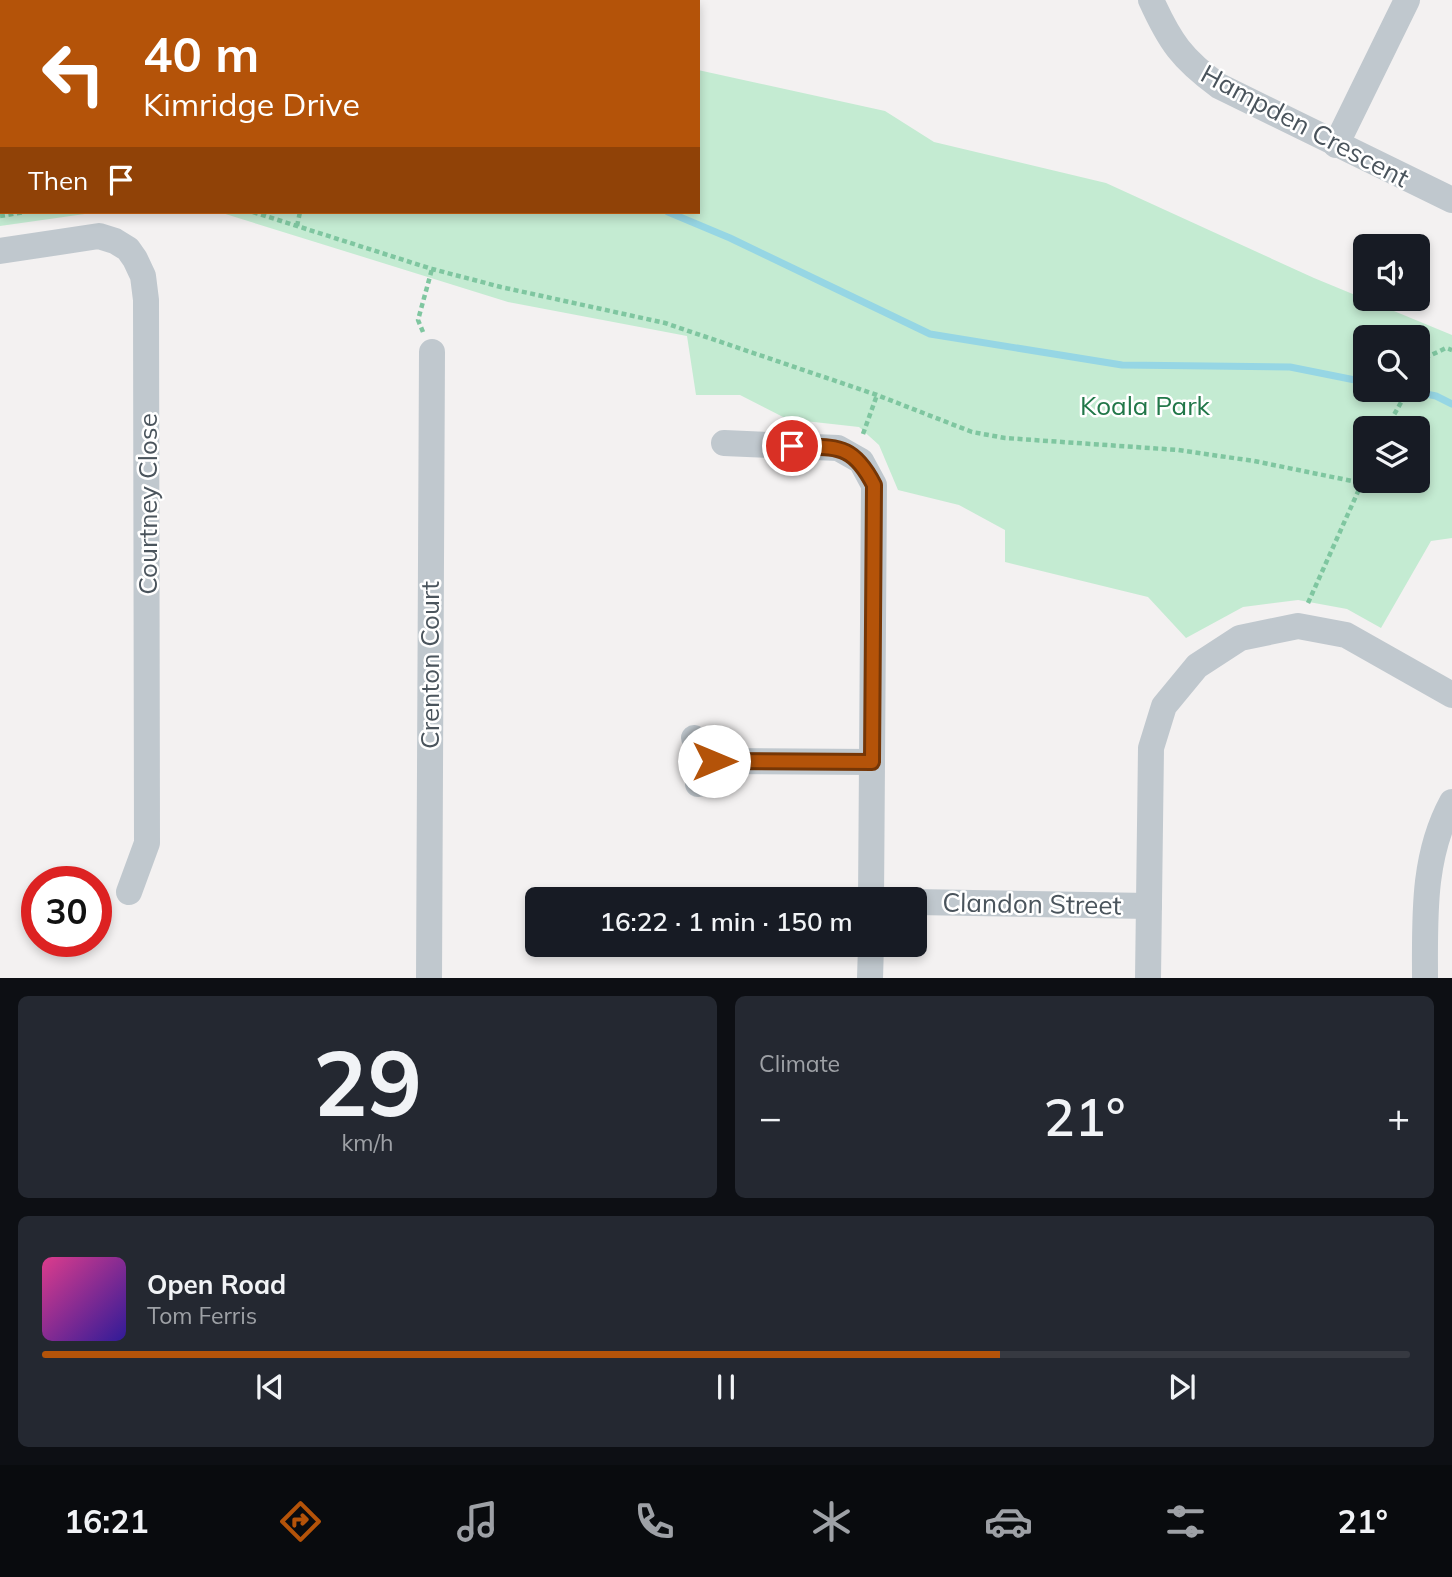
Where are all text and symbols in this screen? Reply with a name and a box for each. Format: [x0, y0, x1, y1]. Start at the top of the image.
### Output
text: 40 m [143, 23, 259, 84]
icon: left [28, 28, 119, 119]
street label: Hampden Crescent [1196, 57, 1415, 194]
text: Kimridge Drive [143, 84, 360, 124]
icon: arrive [102, 161, 140, 199]
text: Then [28, 164, 88, 197]
map controls [1353, 234, 1430, 493]
button: sound [1353, 234, 1430, 311]
button: search [1353, 325, 1430, 402]
park label: Koala Park [1080, 389, 1211, 422]
street label: Courtney Close [131, 413, 164, 595]
pin [762, 416, 822, 476]
button: layers [1353, 416, 1430, 493]
icon: arrive [773, 427, 811, 465]
street label: Crenton Court [413, 581, 446, 749]
position arrow [677, 724, 751, 798]
speed limit sign: 30 [21, 866, 112, 957]
street label: Clandon Street [942, 885, 1122, 922]
text: 16:22 · 1 min · 150 m [599, 905, 853, 938]
text: 29 [313, 1025, 422, 1139]
text: Climate [759, 1049, 840, 1078]
text: 21° [1044, 1084, 1125, 1149]
text: − [759, 1093, 782, 1141]
text: + [1387, 1093, 1410, 1141]
text: km/h [341, 1128, 394, 1157]
text: Open Road [147, 1268, 286, 1301]
text: Tom Ferris [147, 1301, 257, 1330]
icon: previous [251, 1368, 289, 1406]
icon: pause [707, 1368, 745, 1406]
icon: next [1163, 1368, 1201, 1406]
icon: directions [276, 1497, 325, 1546]
icon: music [453, 1497, 502, 1546]
icon: phone [630, 1497, 679, 1546]
icon: climate [807, 1497, 856, 1546]
icon: car [984, 1497, 1033, 1546]
icon: filters [1161, 1497, 1210, 1546]
text: 16:21 [64, 1501, 149, 1541]
text: 21° [1337, 1501, 1388, 1541]

